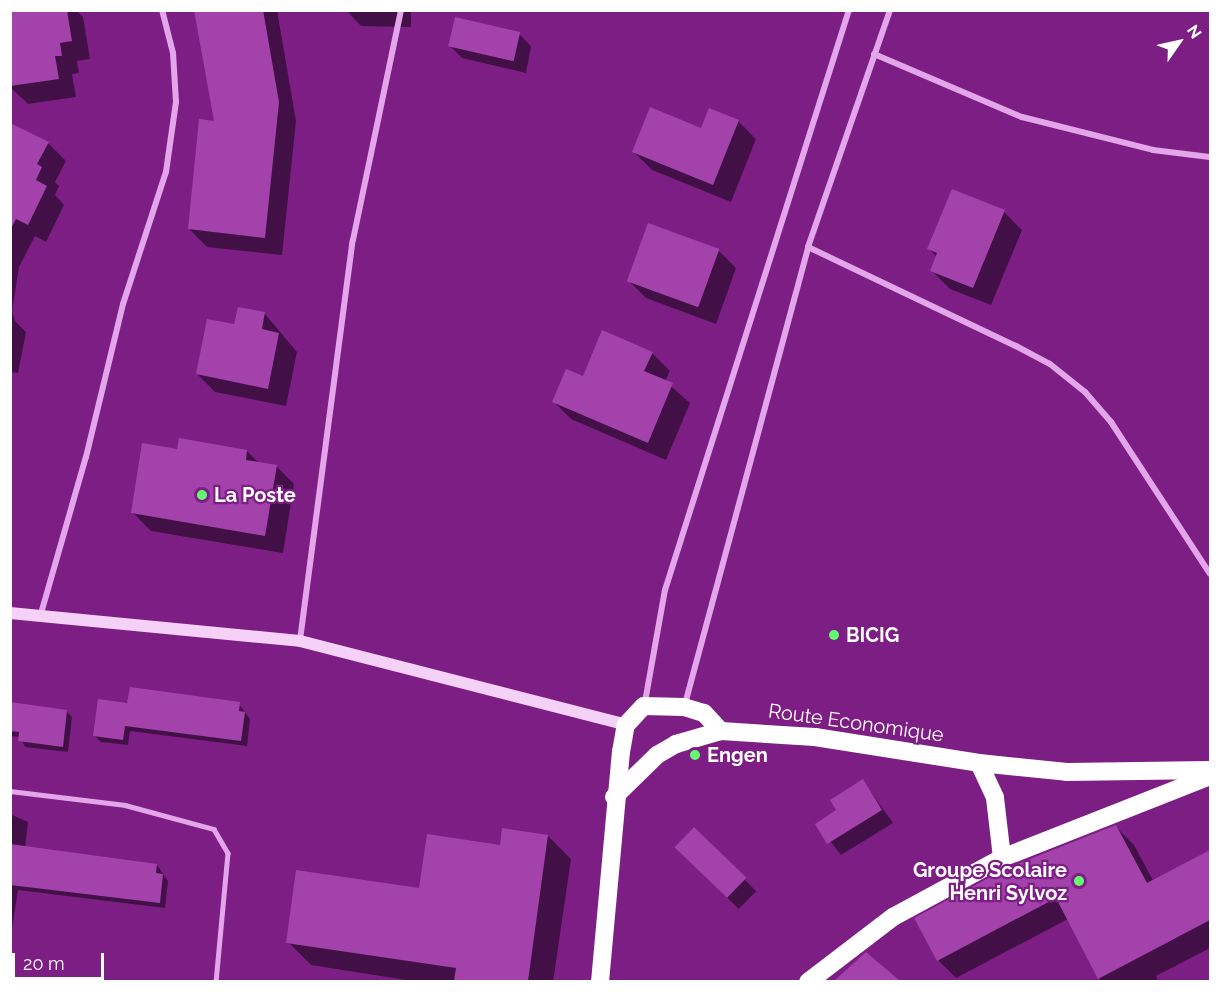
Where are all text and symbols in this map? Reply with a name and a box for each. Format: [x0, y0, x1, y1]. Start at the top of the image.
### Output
north arrow [1149, 12, 1209, 72]
text: N [1183, 21, 1206, 42]
place label: La Poste [214, 483, 296, 507]
marker: La Poste [195, 488, 209, 502]
place label: BICIG [846, 623, 899, 647]
marker: BICIG [827, 628, 841, 642]
street label: Route Economique [767, 699, 945, 747]
place label: Engen [707, 743, 768, 767]
marker: Engen [688, 748, 702, 762]
place label: Groupe Scolaire Henri Sylvoz [913, 858, 1067, 905]
marker: Groupe Scolaire Henri Sylvoz [1072, 874, 1086, 888]
scale bar [15, 941, 106, 979]
text: 20 m [23, 953, 65, 974]

